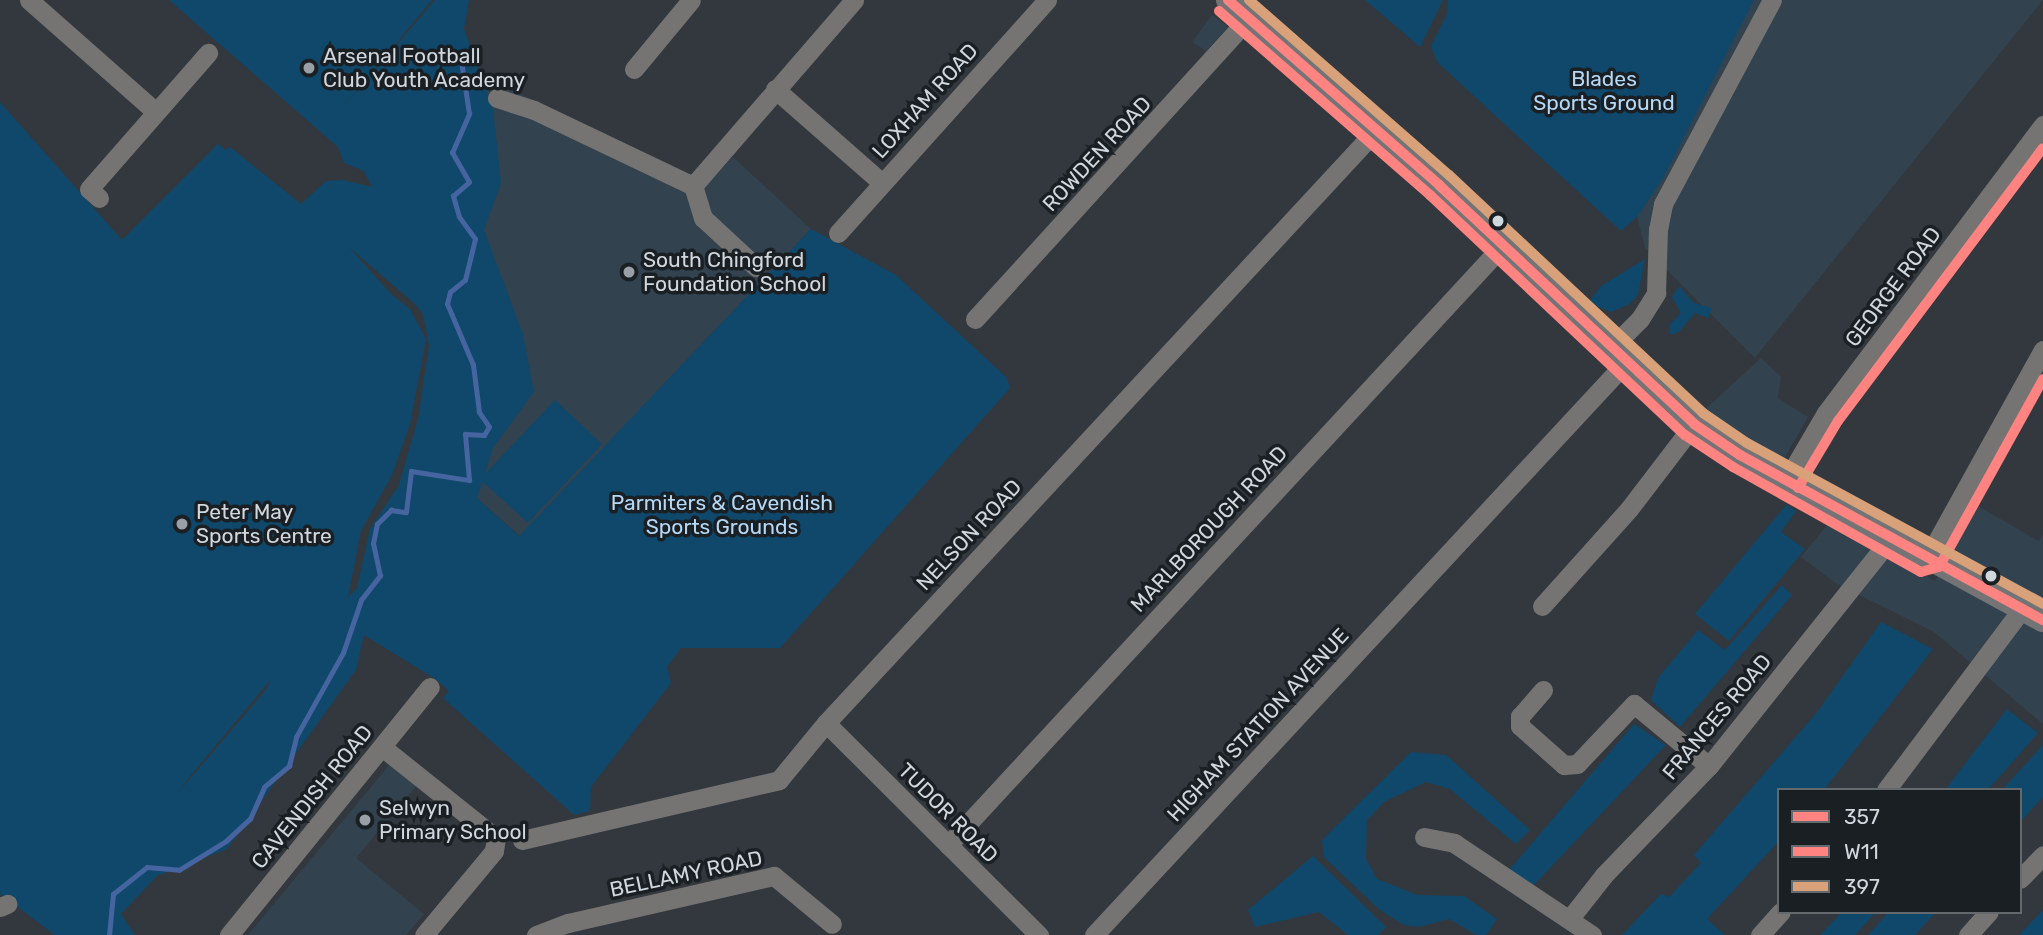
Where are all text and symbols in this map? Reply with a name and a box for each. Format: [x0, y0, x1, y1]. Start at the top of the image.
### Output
street label: LOXHAM ROAD [867, 38, 983, 164]
place label: Arsenal Football Club Youth Academy [323, 43, 526, 93]
marker: Arsenal Football Club Youth Academy [301, 60, 317, 76]
park label: Blades Sports Ground [1533, 66, 1675, 116]
street label: ROWDEN ROAD [1037, 91, 1157, 217]
unlabelled marker [1491, 214, 1505, 228]
street label: GEORGE ROAD [1840, 222, 1946, 352]
place label: South Chingford Foundation School [643, 247, 826, 297]
marker: South Chingford Foundation School [621, 264, 637, 280]
street label: MARLBOROUGH ROAD [1125, 441, 1293, 617]
street label: NELSON ROAD [911, 474, 1027, 596]
park label: Parmiters & Cavendish Sports Grounds [611, 490, 833, 540]
place label: Peter May Sports Centre [196, 499, 332, 549]
marker: Peter May Sports Centre [174, 516, 190, 532]
unlabelled marker [1984, 569, 1998, 583]
street label: HIGHAM STATION AVENUE [1162, 623, 1354, 827]
street label: FRANCES ROAD [1657, 649, 1777, 785]
street label: CAVENDISH ROAD [246, 720, 378, 874]
street label: TUDOR ROAD [893, 758, 1003, 868]
legend [1777, 788, 2022, 914]
place label: Selwyn Primary School [379, 795, 527, 845]
text: 357 [1844, 804, 1880, 829]
marker: Selwyn Primary School [357, 812, 373, 828]
text: W11 [1844, 839, 1879, 864]
street label: BELLAMY ROAD [607, 845, 765, 903]
text: 397 [1844, 874, 1880, 899]

